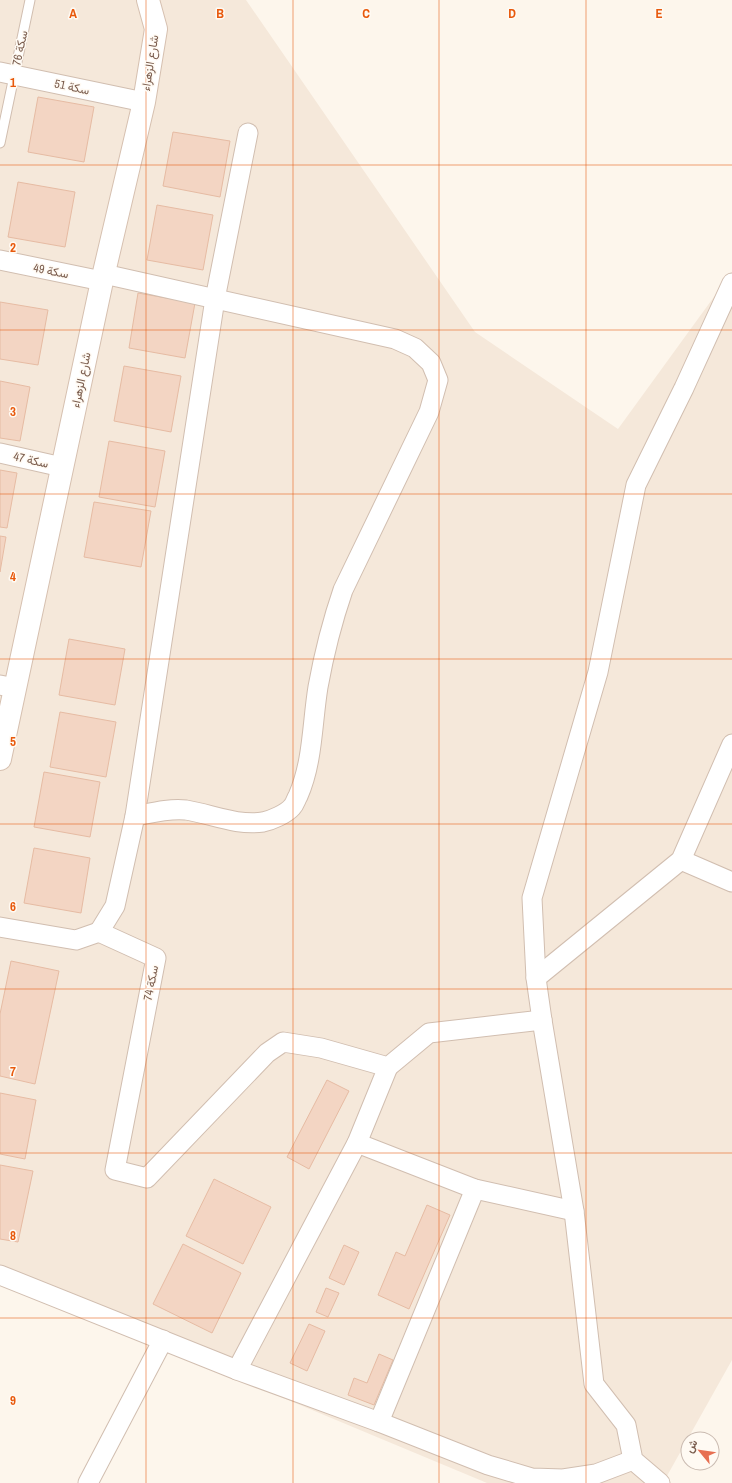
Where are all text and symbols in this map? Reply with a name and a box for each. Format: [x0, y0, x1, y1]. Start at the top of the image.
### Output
text: A [69, 5, 77, 22]
text: B [216, 5, 224, 22]
text: C [362, 5, 370, 22]
text: D [508, 5, 516, 22]
text: E [655, 5, 663, 22]
street label: سكة 76 [8, 29, 32, 67]
street label: شارع الزهراء [138, 34, 163, 92]
text: 1 [10, 74, 16, 91]
street label: سكة 51 [53, 75, 91, 99]
text: 2 [10, 239, 16, 256]
street label: سكة 49 [32, 260, 70, 282]
street label: شارع الزهراء [67, 351, 96, 410]
text: 3 [10, 403, 16, 420]
street label: سكة 47 [12, 448, 50, 472]
text: 4 [10, 568, 16, 585]
text: 5 [10, 733, 16, 750]
text: 6 [10, 898, 16, 915]
street label: سكة 74 [140, 964, 162, 1002]
text: 7 [10, 1063, 16, 1080]
text: 8 [10, 1227, 16, 1244]
text: 9 [10, 1392, 16, 1409]
north arrow [680, 1431, 720, 1471]
text: ش [682, 1437, 701, 1455]

